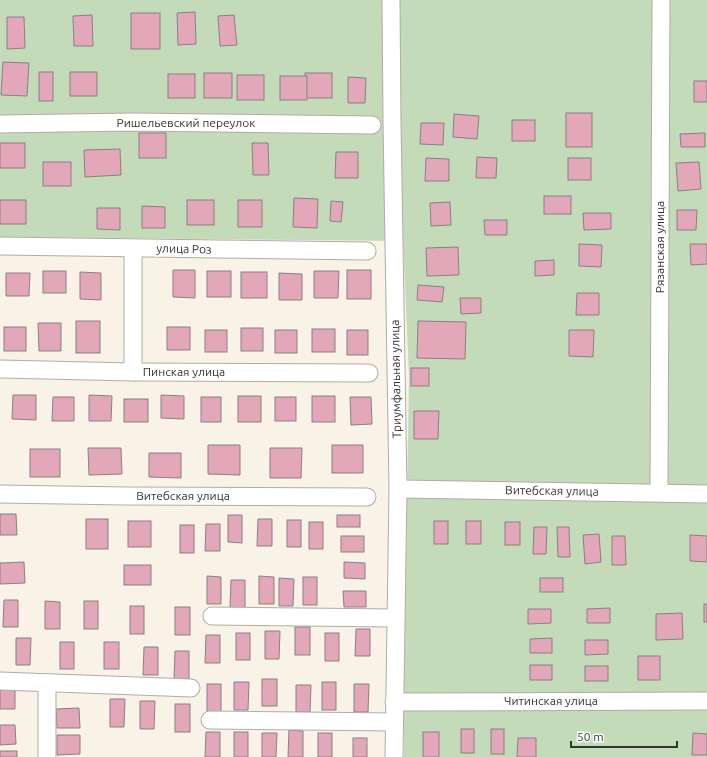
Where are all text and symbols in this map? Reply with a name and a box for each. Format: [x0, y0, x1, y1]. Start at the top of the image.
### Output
street label: Ришельевский переулок [117, 116, 255, 129]
street label: Рязанская улица [653, 201, 666, 293]
street label: улица Роз [156, 242, 212, 255]
street label: Триумфальная улица [388, 320, 403, 438]
street label: Пинская улица [143, 365, 225, 378]
street label: Витебская улица [505, 483, 599, 498]
street label: Витебская улица [136, 489, 230, 502]
street label: Читинская улица [504, 694, 598, 707]
scale bar [571, 723, 677, 749]
text: 50 m [577, 730, 604, 743]

